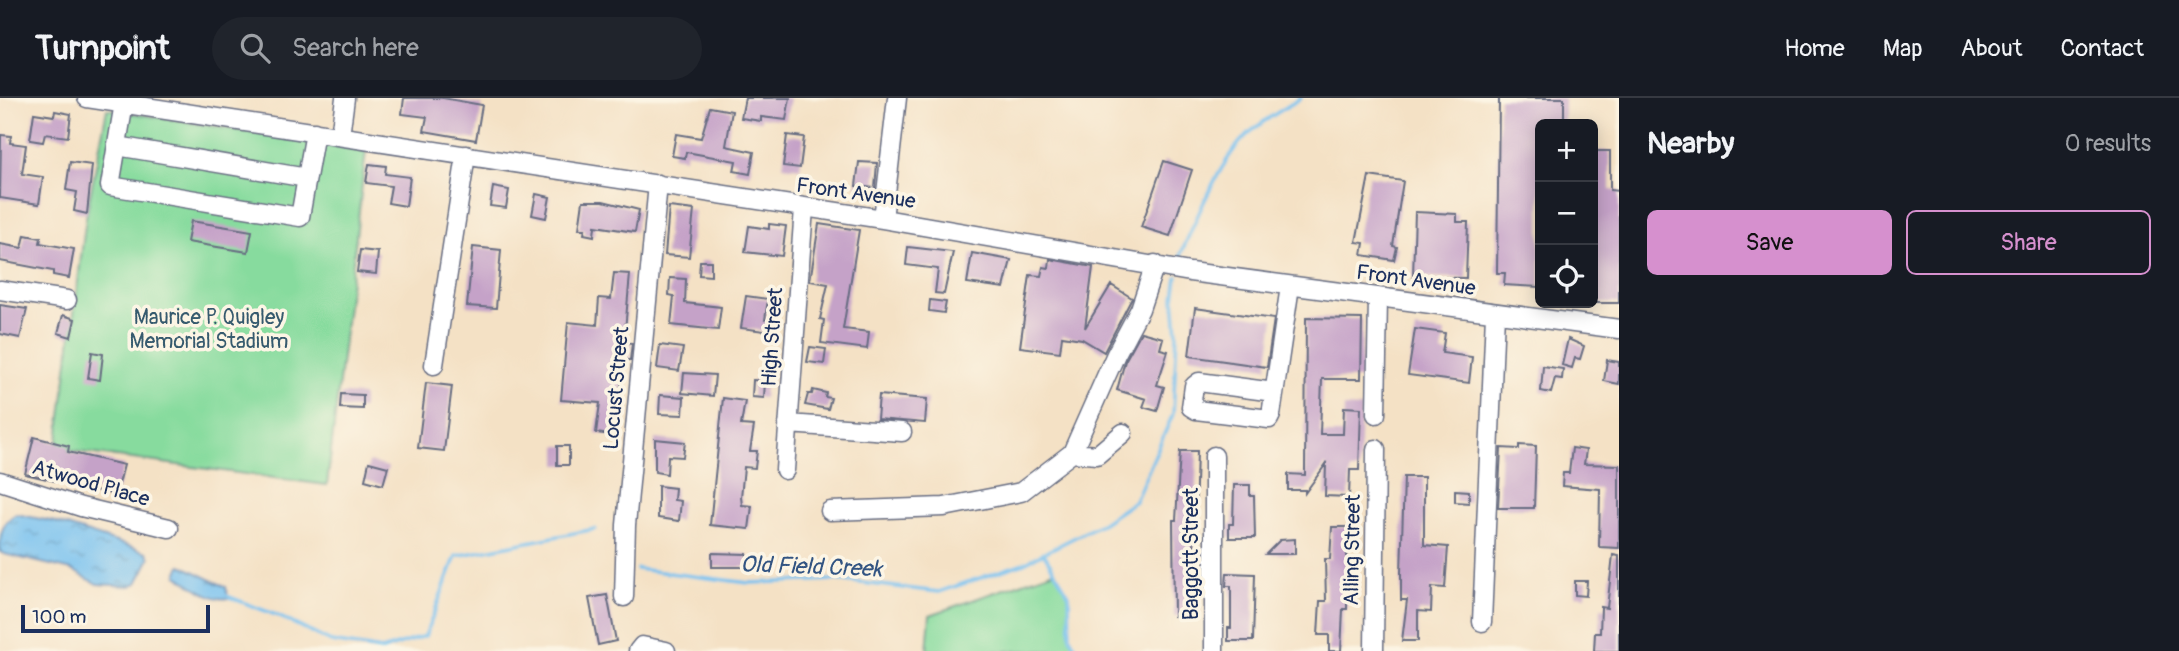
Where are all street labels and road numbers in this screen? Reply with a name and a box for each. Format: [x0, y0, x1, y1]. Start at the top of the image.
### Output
street label: Front Avenue [795, 172, 918, 215]
street label: Front Avenue [1355, 259, 1478, 302]
street label: High Street [756, 286, 789, 387]
street label: Locust Street [598, 325, 635, 451]
street label: Atwood Place [29, 454, 153, 513]
street label: Baggott Street [1178, 487, 1205, 620]
street label: Alling Street [1338, 494, 1367, 606]

